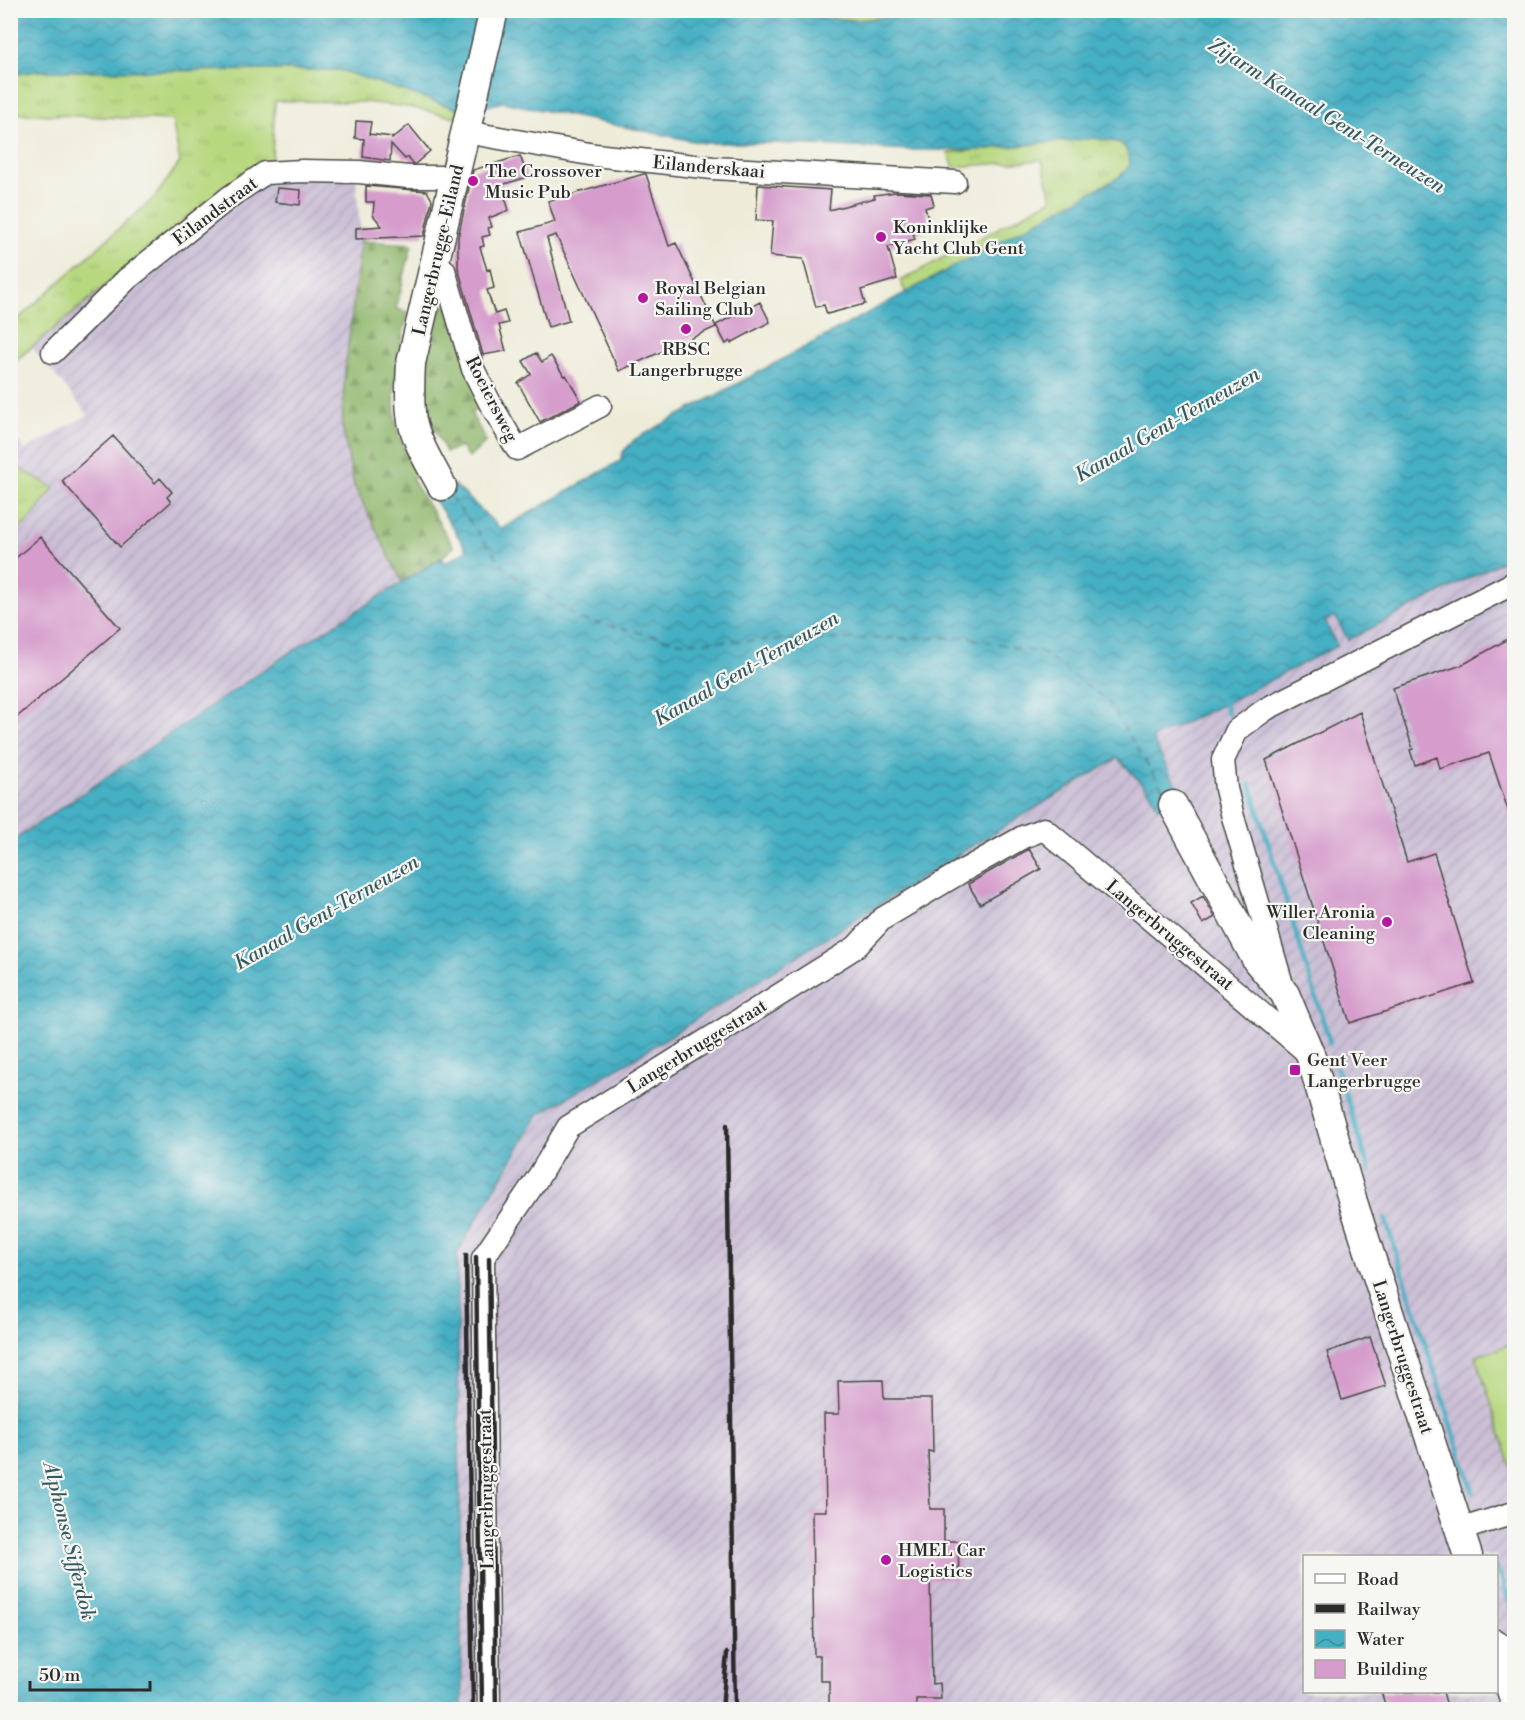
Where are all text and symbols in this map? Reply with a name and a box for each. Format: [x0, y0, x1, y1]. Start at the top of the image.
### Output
water label: Zijarm Kanaal Gent-Terneuzen [1203, 33, 1450, 200]
street label: Eilanderskaai [652, 151, 766, 184]
place label: The Crossover Music Pub [485, 160, 602, 204]
street label: Langerbrugge-Eiland [408, 162, 470, 338]
street label: Eilandstraat [168, 172, 263, 251]
marker: The Crossover Music Pub [466, 174, 480, 188]
place label: Koninklijke Yacht Club Gent [892, 216, 1025, 260]
marker: Koninklijke Yacht Club Gent [874, 230, 888, 244]
place label: Royal Belgian Sailing Club [655, 277, 766, 321]
marker: Royal Belgian Sailing Club [636, 291, 650, 305]
marker: RBSC Langerbrugge [679, 322, 693, 336]
place label: RBSC Langerbrugge [629, 338, 743, 382]
street label: Roeiersweg [460, 352, 523, 447]
water label: Kanaal Gent-Terneuzen [1071, 362, 1265, 488]
water label: Kanaal Gent-Terneuzen [650, 606, 844, 732]
water label: Kanaal Gent-Terneuzen [230, 850, 424, 976]
street label: Langerbruggestraat [1101, 875, 1239, 996]
place label: Willer Aronia Cleaning [1265, 901, 1376, 945]
marker: Willer Aronia Cleaning [1380, 915, 1394, 929]
street label: Langerbruggestraat [623, 994, 772, 1099]
place label: Gent Veer Langerbrugge [1307, 1049, 1421, 1093]
marker: Gent Veer Langerbrugge [1288, 1063, 1302, 1077]
street label: Langerbruggestraat [1367, 1277, 1438, 1438]
street label: Langerbruggestraat [474, 1408, 499, 1569]
water label: Alphonse Sifferdok [36, 1458, 100, 1623]
place label: HMEL Car Logistics [898, 1539, 986, 1583]
marker: HMEL Car Logistics [879, 1553, 893, 1567]
legend [1303, 1555, 1498, 1693]
text: Road [1357, 1568, 1400, 1591]
text: Railway [1357, 1598, 1421, 1621]
text: Water [1356, 1628, 1405, 1651]
scale bar [30, 1654, 150, 1692]
text: Building [1356, 1658, 1428, 1681]
text: 50 m [39, 1664, 81, 1687]

